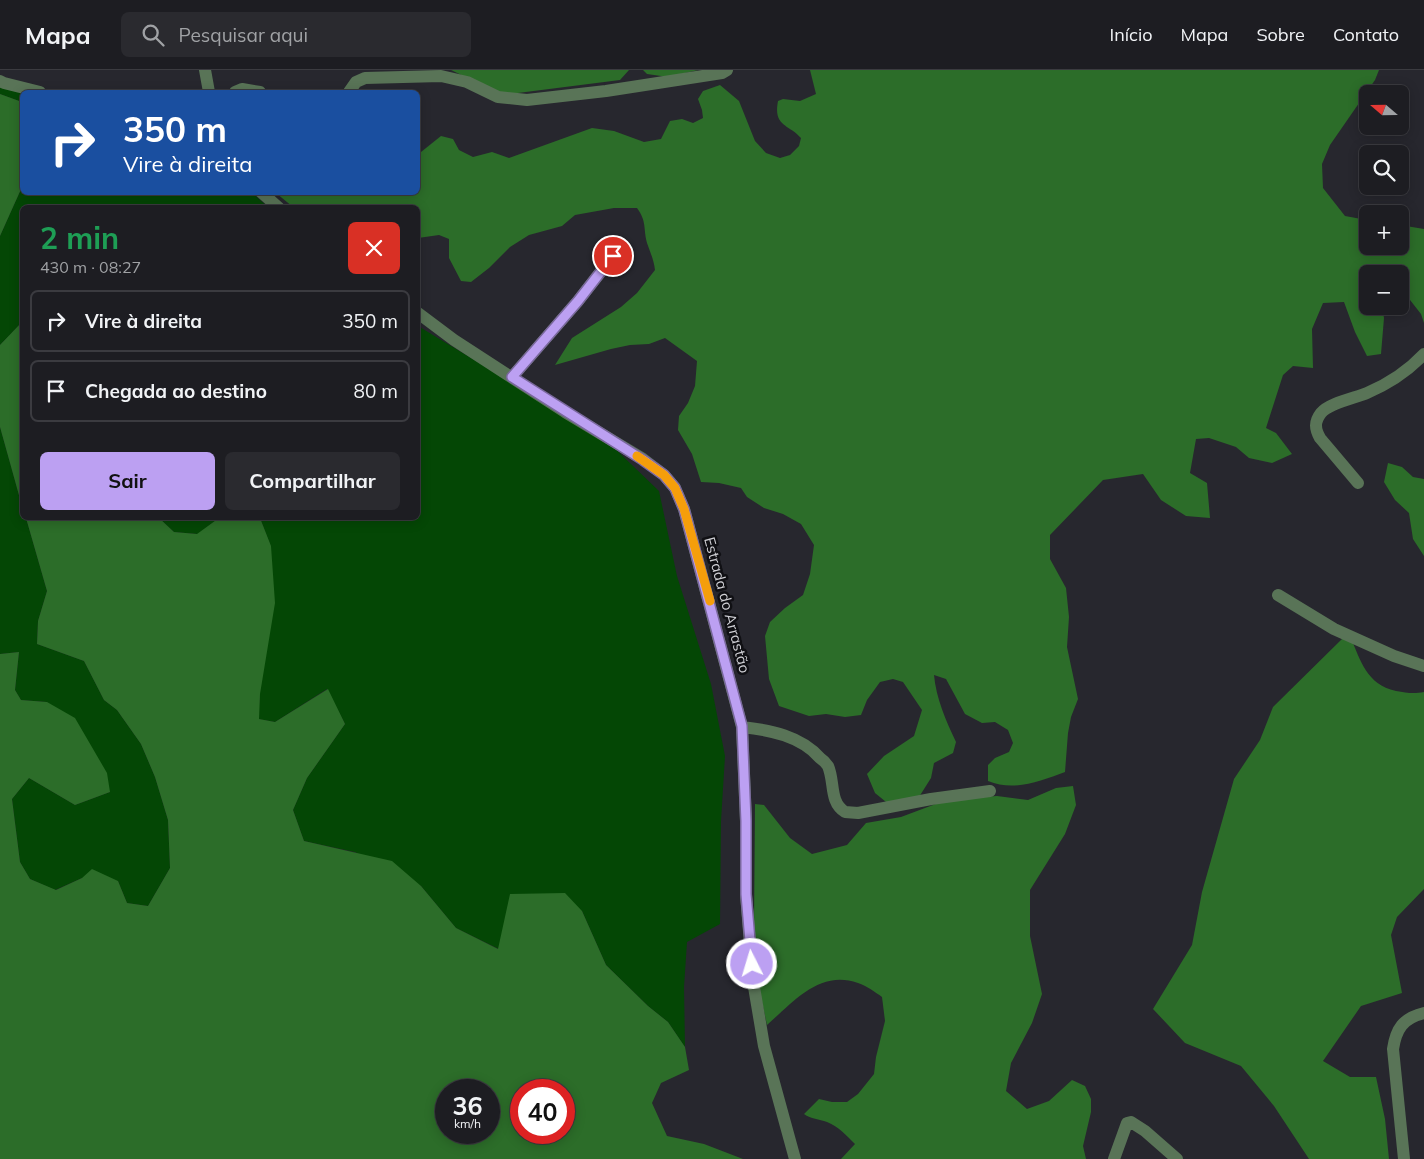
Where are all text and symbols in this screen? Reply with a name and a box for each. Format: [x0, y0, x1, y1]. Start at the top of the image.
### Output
search box [121, 12, 471, 57]
text: Mapa [25, 20, 91, 50]
icon: search [139, 21, 167, 49]
text: Pesquisar aqui [179, 23, 308, 47]
text: Início [1110, 23, 1153, 46]
text: Mapa [1181, 23, 1228, 46]
text: Sobre [1256, 23, 1305, 46]
text: Contato [1333, 23, 1399, 46]
north arrow [1359, 85, 1409, 135]
map controls [1359, 85, 1409, 315]
text: 350 m [123, 107, 227, 151]
icon: right [40, 110, 105, 175]
button: search [1359, 145, 1409, 195]
text: Vire à direita [123, 150, 252, 178]
button: + [1359, 205, 1409, 255]
text: 2 min [40, 219, 119, 257]
button: close [348, 222, 400, 274]
pin [592, 235, 634, 277]
icon: arrive [599, 242, 627, 270]
text: 430 m · 08:27 [40, 257, 141, 277]
button: − [1359, 265, 1409, 315]
icon: right [42, 307, 70, 335]
text: Vire à direita [85, 309, 202, 333]
text: 350 m [342, 309, 398, 333]
icon: arrive [42, 377, 70, 405]
text: Chegada ao destino [85, 379, 267, 403]
text: 80 m [354, 379, 398, 403]
button: Sair [40, 452, 215, 510]
button: Compartilhar [225, 452, 400, 510]
street label: Estrada do Arrastão [700, 535, 755, 675]
position arrow [725, 937, 777, 989]
speed limit sign: 40 [510, 1079, 575, 1144]
text: 36 [452, 1090, 483, 1121]
text: km/h [454, 1116, 481, 1131]

